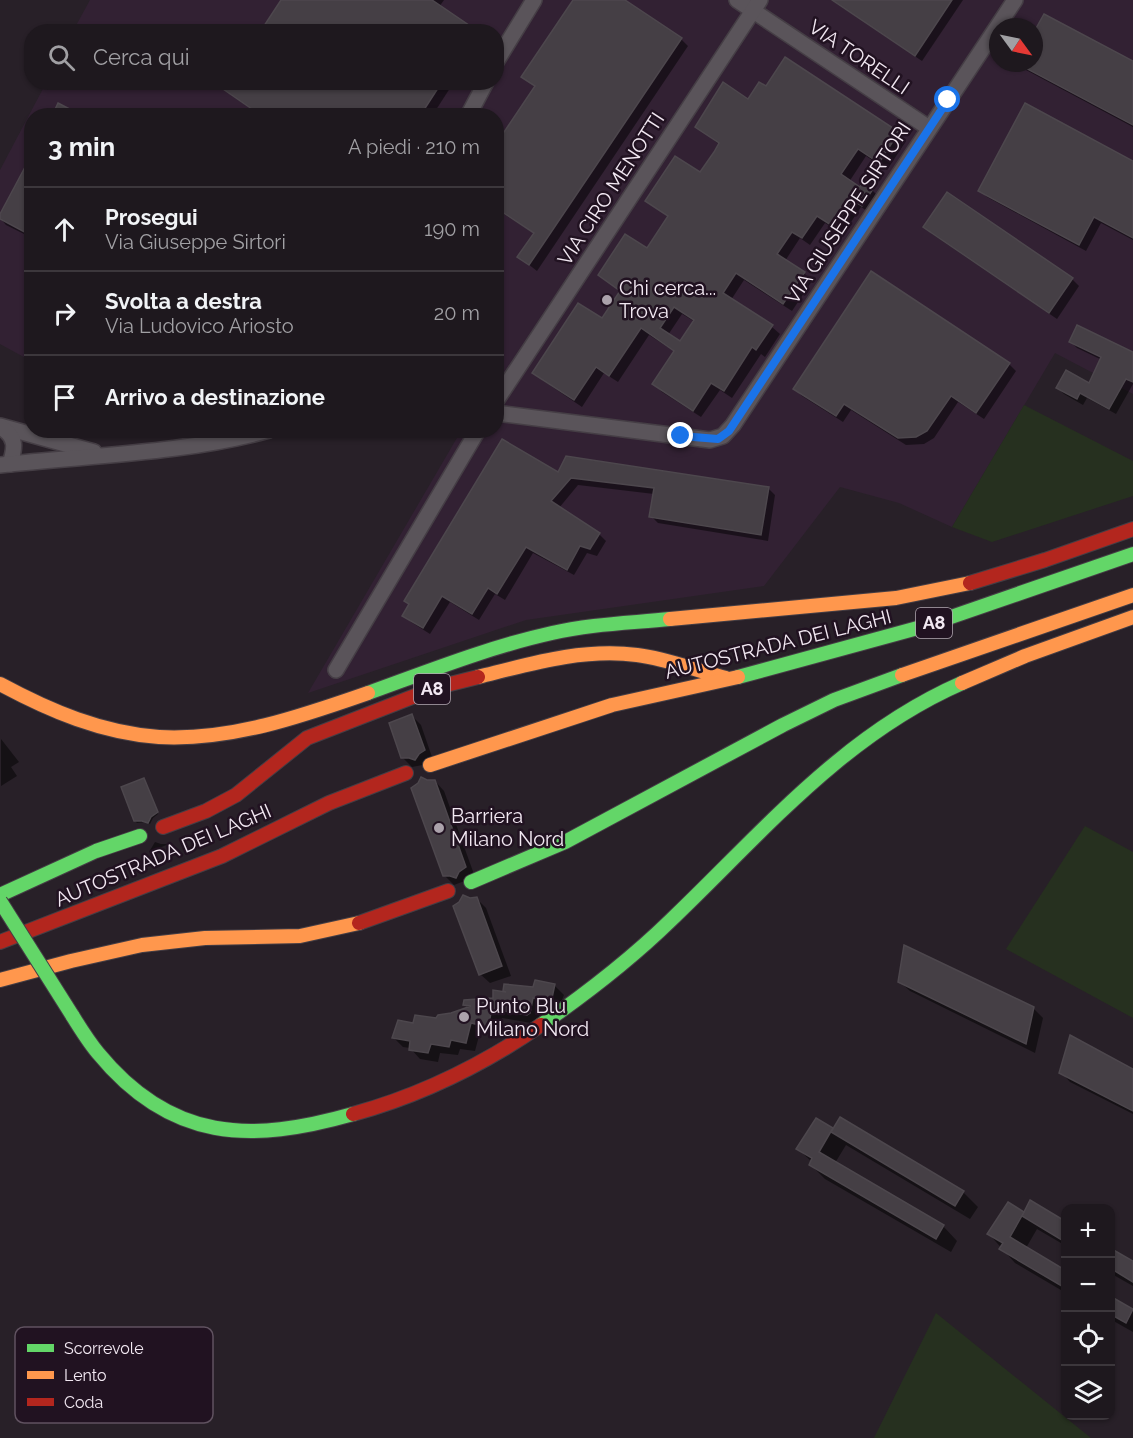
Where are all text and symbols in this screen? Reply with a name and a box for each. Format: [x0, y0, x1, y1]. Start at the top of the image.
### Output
street label: VIA TORELLI [804, 15, 914, 99]
north arrow [989, 18, 1043, 72]
search box [24, 24, 504, 90]
icon: search [45, 41, 78, 74]
text: Cerca qui [93, 44, 190, 70]
route start [934, 86, 960, 112]
street label: VIA CIRO MENOTTI [553, 108, 669, 270]
street label: VIA GIUSEPPE SIRTORI [780, 117, 916, 309]
text: 3 min [48, 132, 115, 162]
text: A piedi · 210 m [348, 135, 480, 159]
text: Prosegui [105, 204, 198, 230]
icon: ahead [48, 213, 81, 246]
text: 190 m [424, 217, 480, 241]
text: Via Giuseppe Sirtori [105, 230, 286, 254]
place label: Chi cerca... Trova [619, 276, 716, 323]
text: Svolta a destra [105, 288, 262, 314]
marker: Chi cerca... Trova [600, 293, 614, 307]
icon: right [48, 297, 81, 330]
text: 20 m [434, 301, 480, 325]
text: Via Ludovico Ariosto [105, 314, 294, 338]
icon: arrive [48, 381, 81, 414]
text: Arrivo a destinazione [105, 384, 325, 410]
route end [667, 422, 693, 448]
street label: AUTOSTRADA DEI LAGHI [662, 604, 894, 684]
road number: A8 [916, 608, 952, 638]
road number: A8 [414, 674, 450, 704]
street label: AUTOSTRADA DEI LAGHI [51, 799, 275, 911]
place label: Barriera Milano Nord [451, 804, 564, 851]
marker: Barriera Milano Nord [432, 821, 446, 835]
place label: Punto Blu Milano Nord [476, 994, 589, 1041]
marker: Punto Blu Milano Nord [457, 1010, 471, 1024]
map controls [1061, 1204, 1115, 1420]
button: + [1061, 1204, 1115, 1258]
button: − [1061, 1258, 1115, 1312]
button: locate [1061, 1312, 1115, 1366]
legend [15, 1327, 213, 1423]
text: Scorrevole [64, 1339, 144, 1358]
text: Lento [64, 1366, 107, 1385]
button: layers [1061, 1366, 1115, 1420]
text: Coda [64, 1393, 103, 1412]

